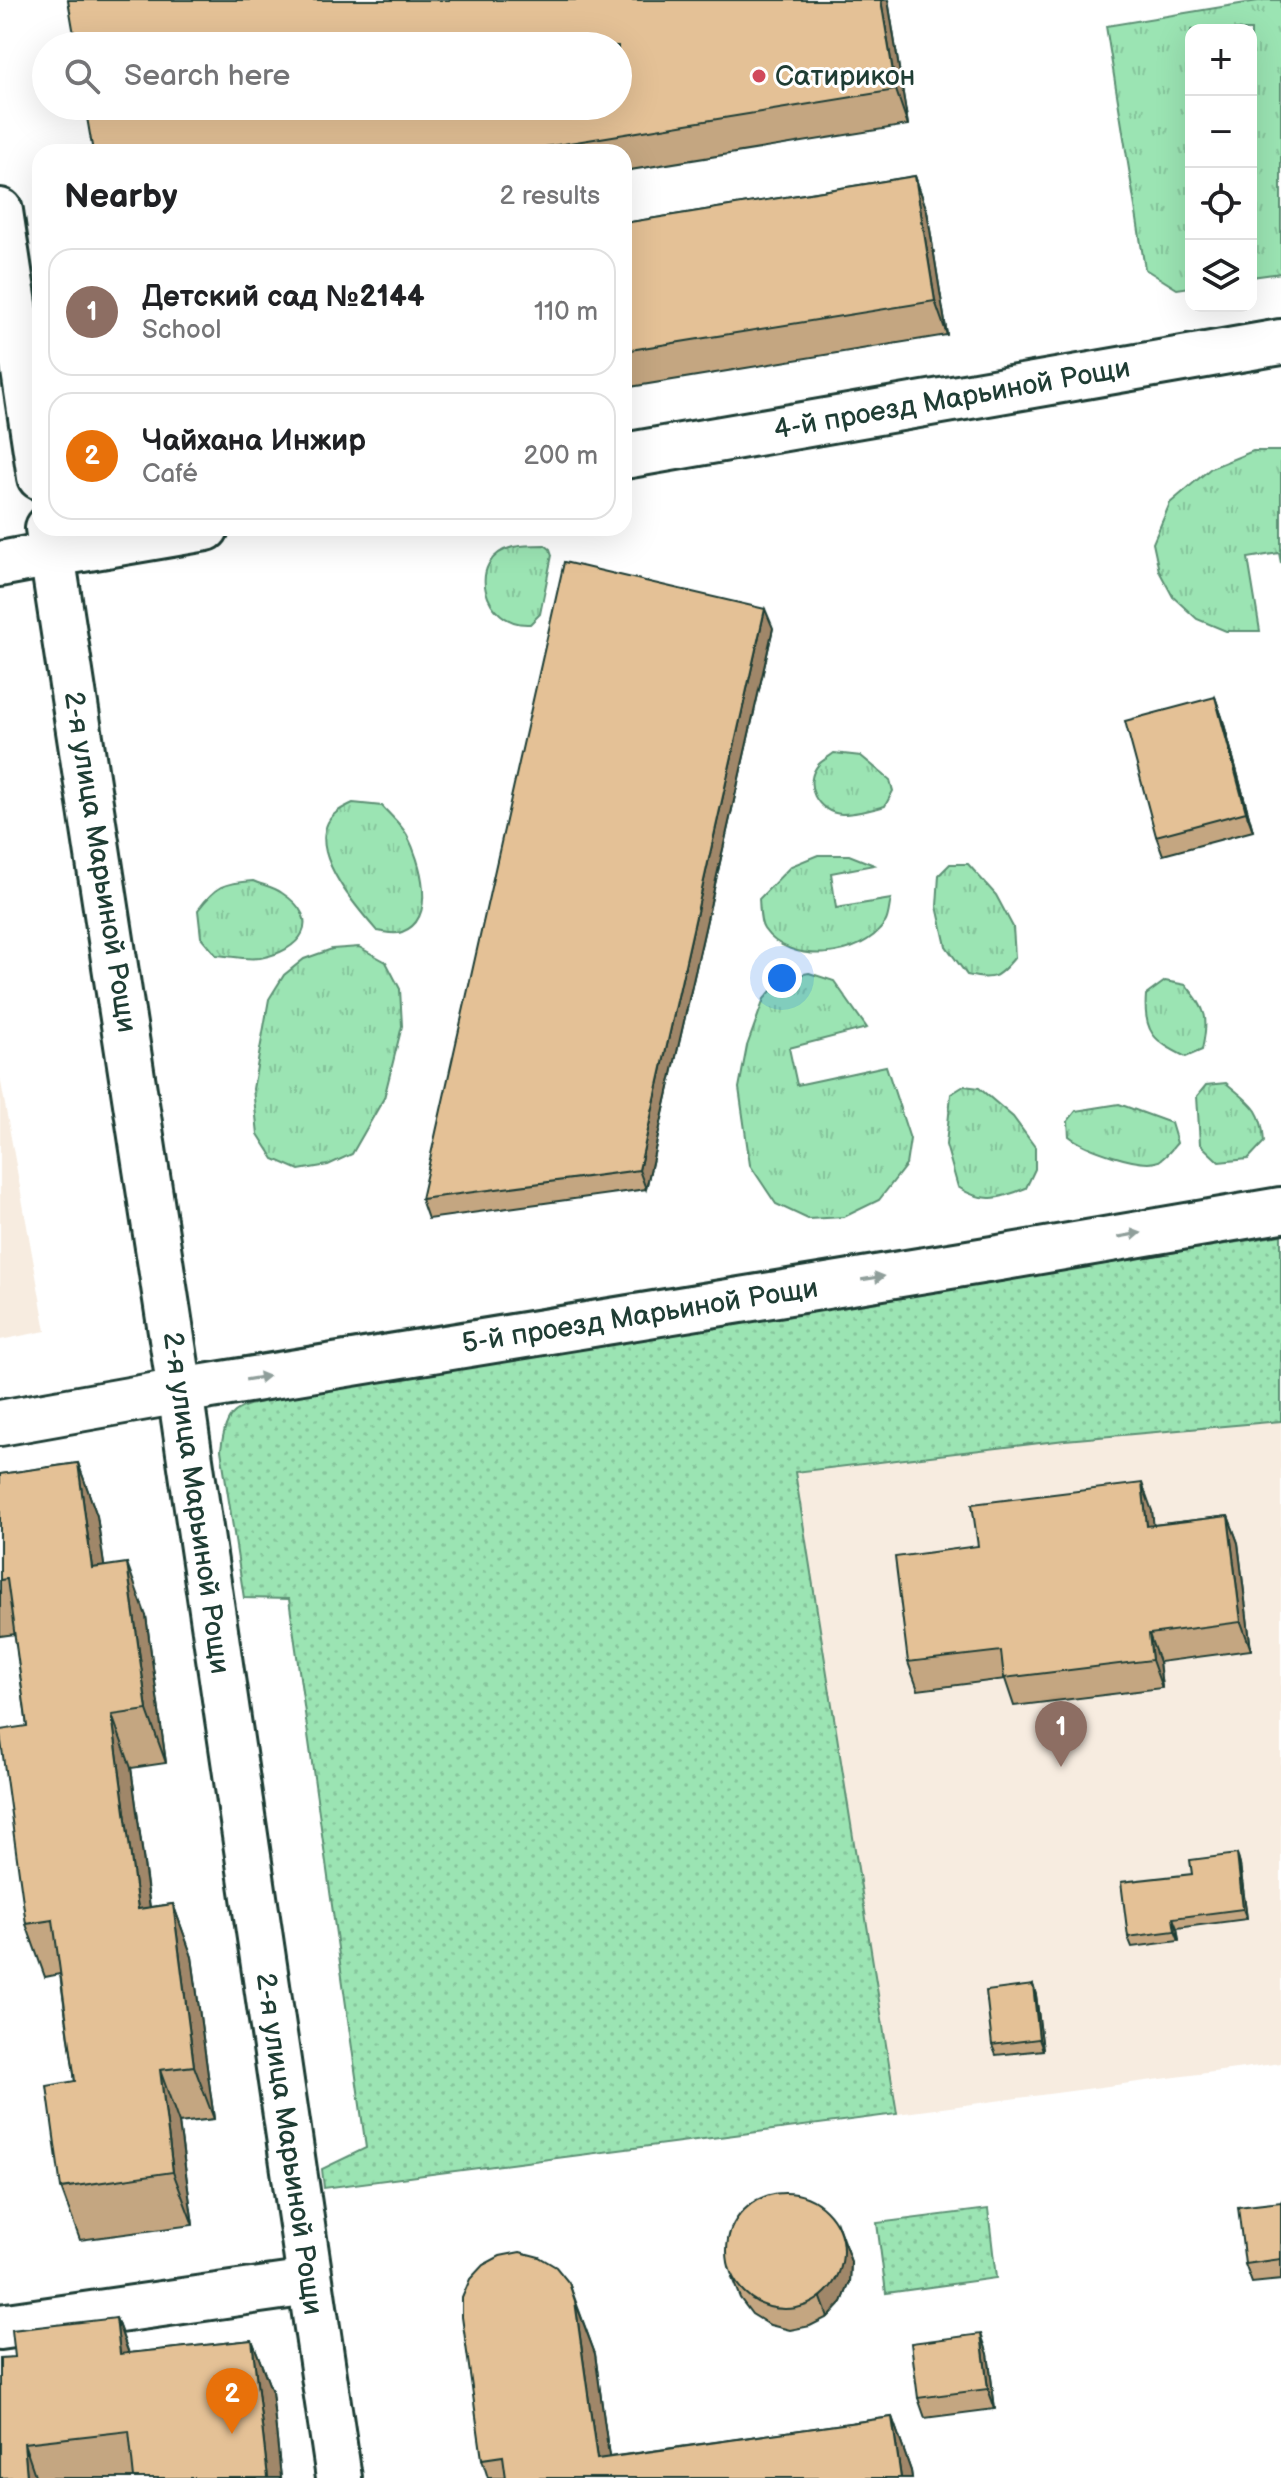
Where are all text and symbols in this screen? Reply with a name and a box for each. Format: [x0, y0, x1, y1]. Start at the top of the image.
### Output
map controls [1185, 24, 1257, 312]
button: + [1185, 24, 1257, 96]
search box [32, 32, 632, 120]
icon: search [60, 54, 104, 98]
text: Search here [124, 58, 290, 94]
place label: Сатирикон [775, 60, 915, 93]
marker: Сатирикон [750, 67, 768, 85]
button: − [1185, 96, 1257, 168]
button: locate [1185, 168, 1257, 240]
text: Nearby [64, 176, 178, 217]
text: 2 results [500, 181, 600, 212]
button: layers [1185, 240, 1257, 312]
text: Детский сад №2144 [142, 279, 425, 315]
text: 1 [87, 297, 97, 328]
text: 110 m [534, 297, 598, 328]
text: School [142, 315, 221, 346]
street label: 4-й проезд Марьиной Рощи [771, 351, 1133, 447]
text: Чайхана Инжир [142, 423, 366, 459]
text: 2 [84, 441, 100, 472]
text: 200 m [524, 441, 598, 472]
text: Café [142, 459, 198, 490]
street label: 2-я улица Марьиной Рощи [57, 689, 143, 1035]
your location [762, 958, 802, 998]
one-way arrow [1117, 1229, 1142, 1241]
street label: 5-й проезд Марьиной Рощи [459, 1272, 821, 1360]
one-way arrow [861, 1272, 886, 1284]
street label: 2-я улица Марьиной Рощи [156, 1330, 236, 1676]
one-way arrow [245, 1371, 270, 1384]
pin: 1 [1035, 1701, 1087, 1767]
street label: 2-я улица Марьиной Рощи [249, 1971, 329, 2317]
pin: 2 [206, 2368, 258, 2434]

